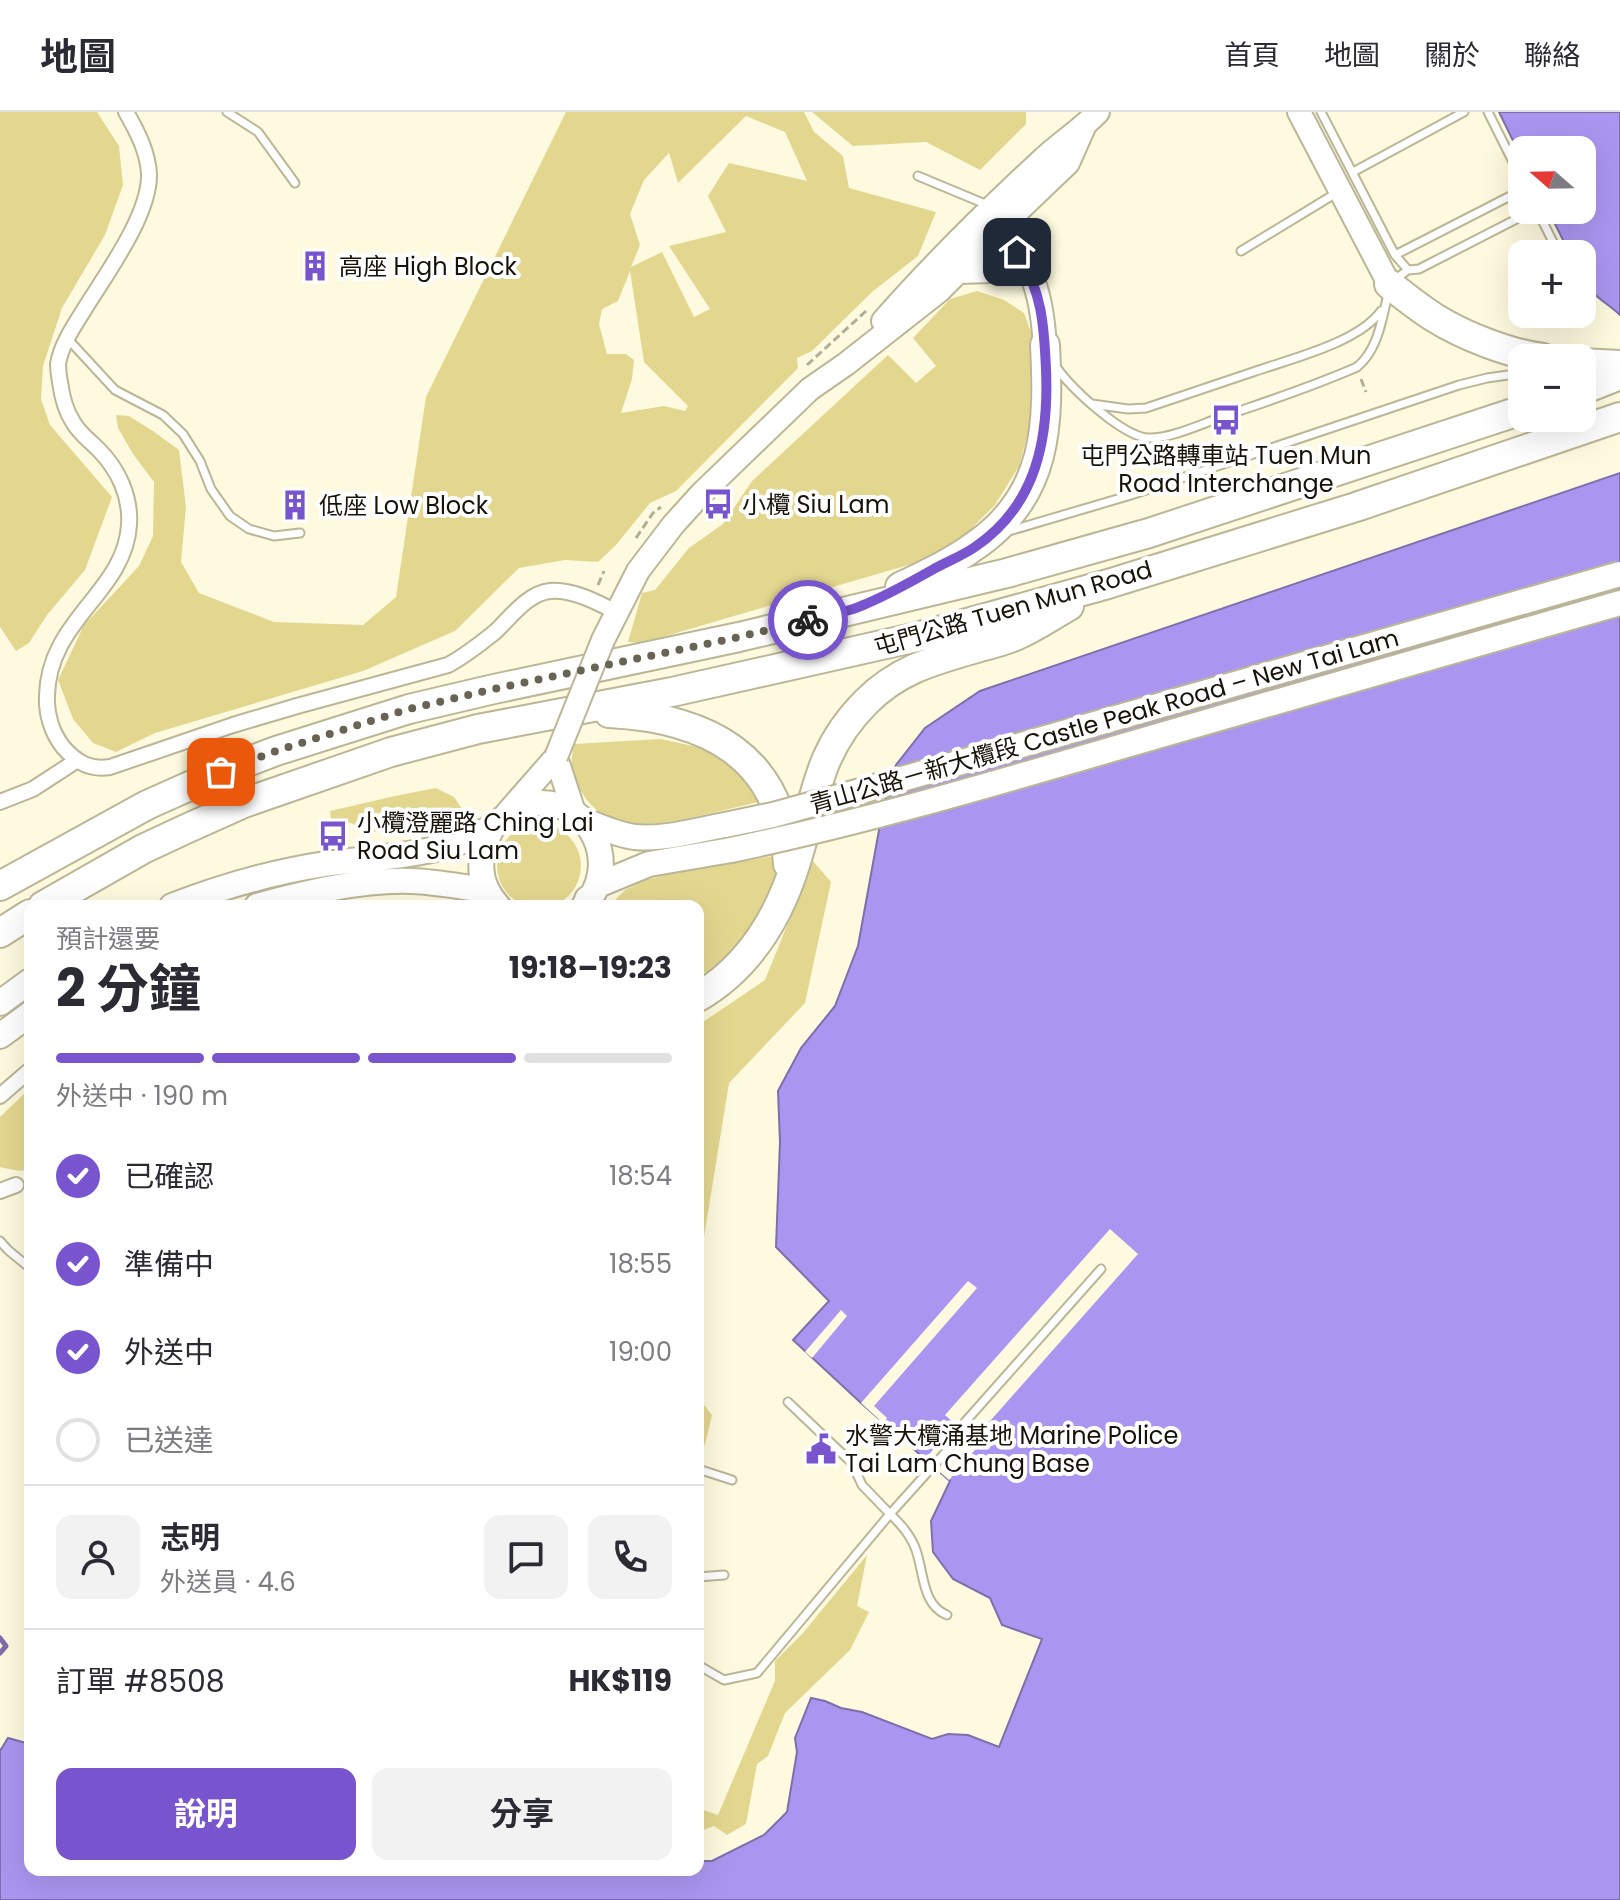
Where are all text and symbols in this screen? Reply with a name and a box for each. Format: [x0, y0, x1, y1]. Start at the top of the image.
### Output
text: 地圖 [40, 30, 116, 83]
text: 首頁 [1224, 36, 1280, 75]
text: 地圖 [1324, 36, 1380, 75]
text: 關於 [1424, 36, 1480, 75]
text: 聯絡 [1524, 36, 1580, 75]
north arrow [1508, 136, 1596, 224]
map controls [1508, 136, 1596, 432]
pin [983, 218, 1051, 286]
icon: home [995, 230, 1039, 274]
button: + [1508, 240, 1596, 328]
building icon: 高座 High Block [298, 249, 332, 283]
place label: 高座 High Block [339, 250, 517, 283]
button: − [1508, 344, 1596, 432]
bus stop icon: 屯門公路轉車站 Tuen Mun Road Interchange [1209, 403, 1243, 437]
place label: 屯門公路轉車站 Tuen Mun Road Interchange [1081, 439, 1371, 500]
bus stop icon: 小欖 Siu Lam [701, 487, 735, 521]
building icon: 低座 Low Block [278, 488, 312, 522]
place label: 小欖 Siu Lam [742, 488, 889, 521]
place label: 低座 Low Block [319, 489, 489, 522]
street label: 屯門公路 Tuen Mun Road [870, 553, 1156, 663]
courier [768, 580, 848, 660]
icon: bike [786, 598, 830, 642]
street label: 青山公路－新大欖段 Castle Peak Road – New Tai Lam [806, 621, 1402, 821]
pin [187, 738, 255, 806]
icon: bag [199, 750, 243, 794]
place label: 小欖澄麗路 Ching Lai Road Siu Lam [357, 806, 594, 867]
bus stop icon: 小欖澄麗路 Ching Lai Road Siu Lam [316, 819, 350, 853]
text: 預計還要 [56, 921, 160, 957]
text: 19:18–19:23 [509, 946, 672, 989]
text: 2 分鐘 [56, 952, 201, 1025]
text: 外送中 · 190 m [56, 1078, 228, 1114]
icon: check [56, 1154, 100, 1198]
text: 已確認 [124, 1155, 214, 1198]
text: 18:54 [609, 1158, 672, 1194]
icon: check [56, 1242, 100, 1286]
text: 準備中 [124, 1243, 214, 1286]
text: 18:55 [609, 1246, 672, 1282]
icon: check [56, 1330, 100, 1374]
text: 外送中 [124, 1331, 214, 1374]
text: 19:00 [609, 1334, 672, 1370]
text: 已送達 [124, 1419, 214, 1462]
place label: 水警大欖涌基地 Marine Police Tai Lam Chung Base [845, 1419, 1178, 1480]
public building icon: 水警大欖涌基地 Marine Police Tai Lam Chung Base [804, 1432, 838, 1466]
button: person [56, 1515, 140, 1599]
button: chat [484, 1515, 568, 1599]
button: phone [588, 1515, 672, 1599]
text: 志明 [160, 1516, 220, 1559]
text: 外送員 · 4.6 [160, 1564, 296, 1600]
text: HK$119 [568, 1659, 672, 1702]
text: 訂單 #8508 [56, 1660, 225, 1703]
button: 說明 [56, 1768, 356, 1860]
button: 分享 [372, 1768, 672, 1860]

